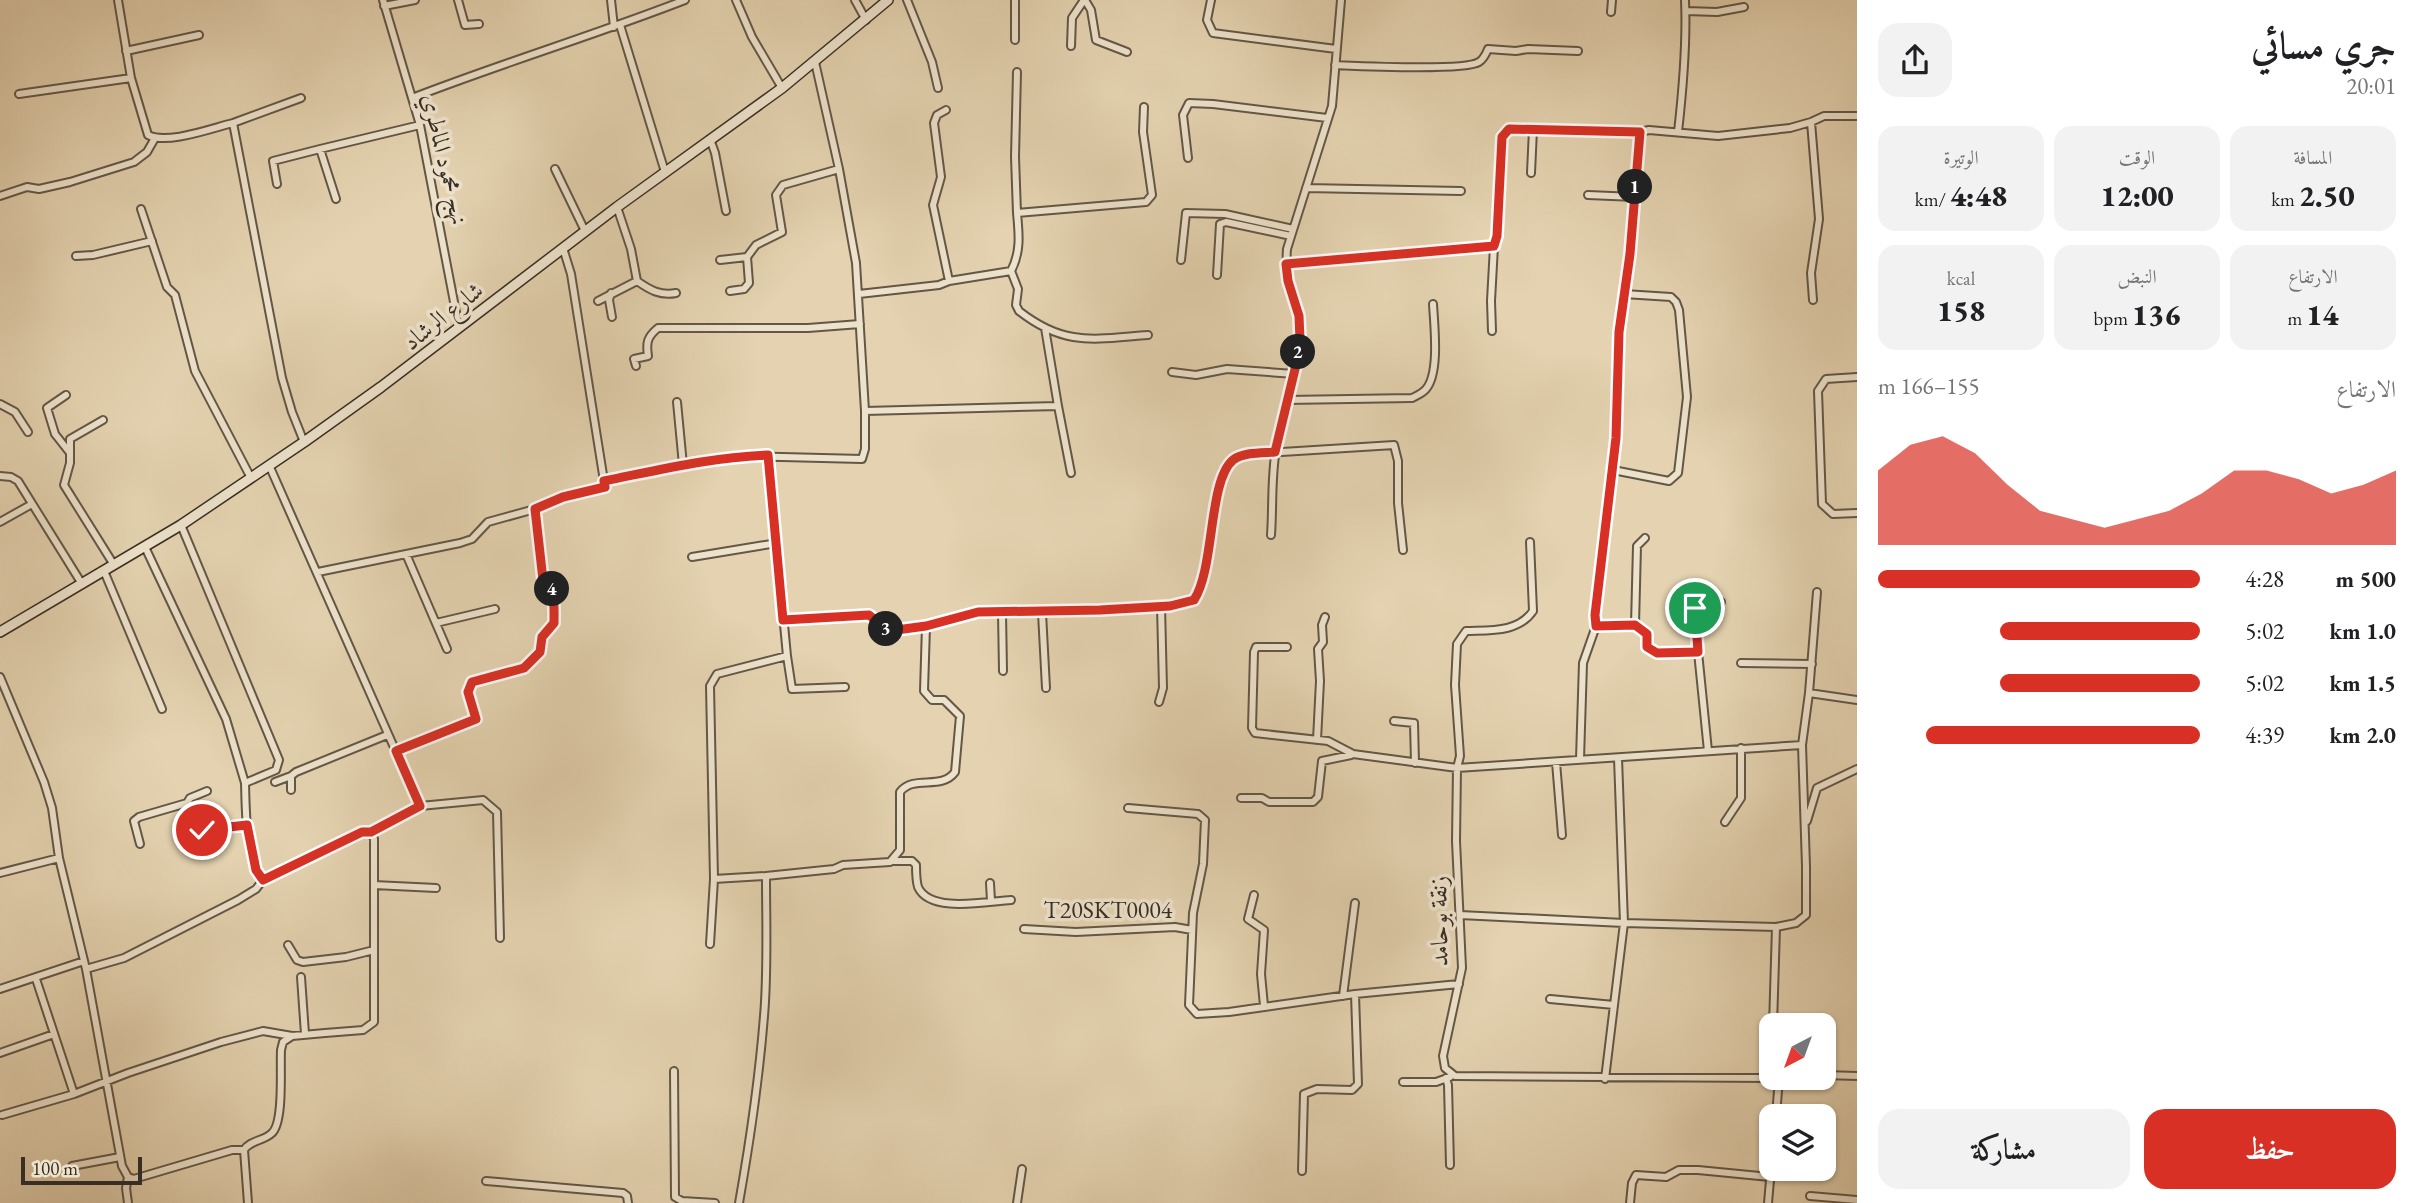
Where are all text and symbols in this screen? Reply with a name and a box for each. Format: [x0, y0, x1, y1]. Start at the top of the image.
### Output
text: جري مسائي [2251, 20, 2396, 69]
button: share [1878, 23, 1952, 97]
text: 20:01 [2346, 71, 2396, 101]
street label: نهج محمود الماطري [410, 90, 476, 229]
text: الوتيرة [1943, 145, 1979, 170]
text: الوقت [2119, 145, 2155, 170]
text: المسافة [2294, 145, 2332, 170]
pin: 1 [1618, 170, 1652, 204]
text: 1 [1629, 174, 1640, 199]
text: 4:48 [1950, 176, 2007, 215]
text: 12:00 [2100, 176, 2174, 215]
text: 2.50 [2299, 176, 2355, 215]
text: /km [1915, 187, 1950, 212]
text: km [2271, 187, 2299, 212]
text: النبض [2117, 264, 2157, 289]
text: الارتفاع [2288, 264, 2338, 289]
text: kcal [1947, 266, 1975, 291]
street label: شارع الرشاد [396, 275, 492, 361]
text: 158 [1937, 291, 1985, 330]
text: 136 [2132, 295, 2180, 334]
text: 14 [2306, 295, 2339, 334]
text: bpm [2094, 306, 2132, 331]
text: m [2287, 306, 2306, 331]
pin: 2 [1280, 334, 1316, 370]
text: 2 [1292, 339, 1303, 364]
text: 155–166 m [1878, 371, 1979, 401]
text: الارتفاع [2336, 374, 2396, 404]
text: 4:28 [2245, 564, 2284, 594]
text: 500 m [2335, 564, 2396, 594]
pin: 4 [534, 572, 570, 606]
text: 4 [546, 576, 557, 601]
pin [1665, 578, 1725, 638]
icon: arrive [1676, 589, 1714, 627]
pin: 3 [868, 612, 903, 646]
text: 3 [880, 616, 891, 641]
text: 5:02 [2245, 616, 2284, 646]
text: 1.0 km [2329, 616, 2396, 646]
text: 5:02 [2245, 668, 2284, 698]
text: 1.5 km [2329, 668, 2396, 698]
text: 4:39 [2245, 720, 2284, 750]
text: 2.0 km [2329, 720, 2396, 750]
pin [172, 800, 232, 860]
icon: check [183, 811, 221, 849]
street label: زنقة بوحامد [1422, 875, 1455, 967]
street label: T20SKT0004 [1044, 894, 1173, 925]
north arrow [1759, 1013, 1836, 1090]
map controls [1759, 1013, 1836, 1181]
button: layers [1759, 1104, 1836, 1181]
button: مشاركة [1878, 1109, 2130, 1189]
button: حفظ [2144, 1109, 2396, 1189]
scale bar [21, 1154, 142, 1186]
text: 100 m [32, 1156, 78, 1181]

